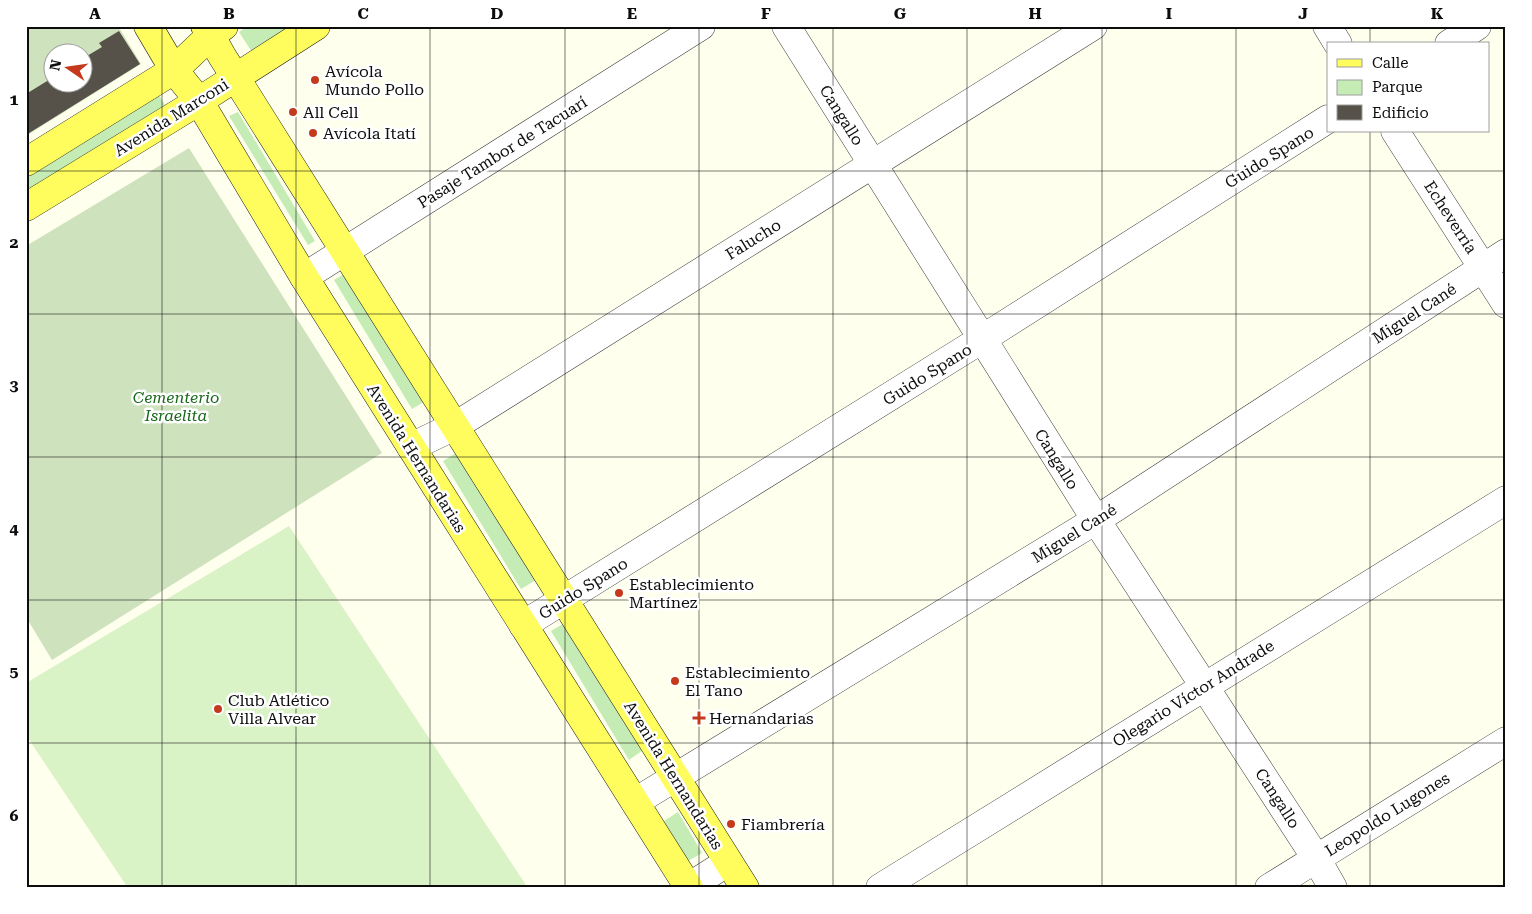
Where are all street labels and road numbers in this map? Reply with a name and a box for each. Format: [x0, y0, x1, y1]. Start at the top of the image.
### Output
street label: Avenida Marconi [111, 75, 232, 160]
street label: Cangallo [816, 82, 868, 149]
street label: Pasaje Tambor de Tacuarí [414, 92, 591, 212]
street label: Guido Spano [1221, 122, 1317, 192]
street label: Echeverría [1420, 177, 1481, 257]
street label: Falucho [722, 215, 785, 264]
street label: Miguel Cané [1369, 279, 1460, 348]
street label: Guido Spano [879, 339, 975, 409]
street label: Avenida Hernandarias [363, 380, 470, 536]
street label: Cangallo [1031, 426, 1083, 493]
street label: Miguel Cané [1028, 500, 1120, 567]
street label: Guido Spano [535, 553, 631, 623]
street label: Olegario Víctor Andrade [1109, 636, 1278, 751]
street label: Avenida Hernandarias [620, 697, 727, 853]
street label: Cangallo [1251, 765, 1304, 832]
street label: Leopoldo Lugones [1322, 768, 1453, 860]

